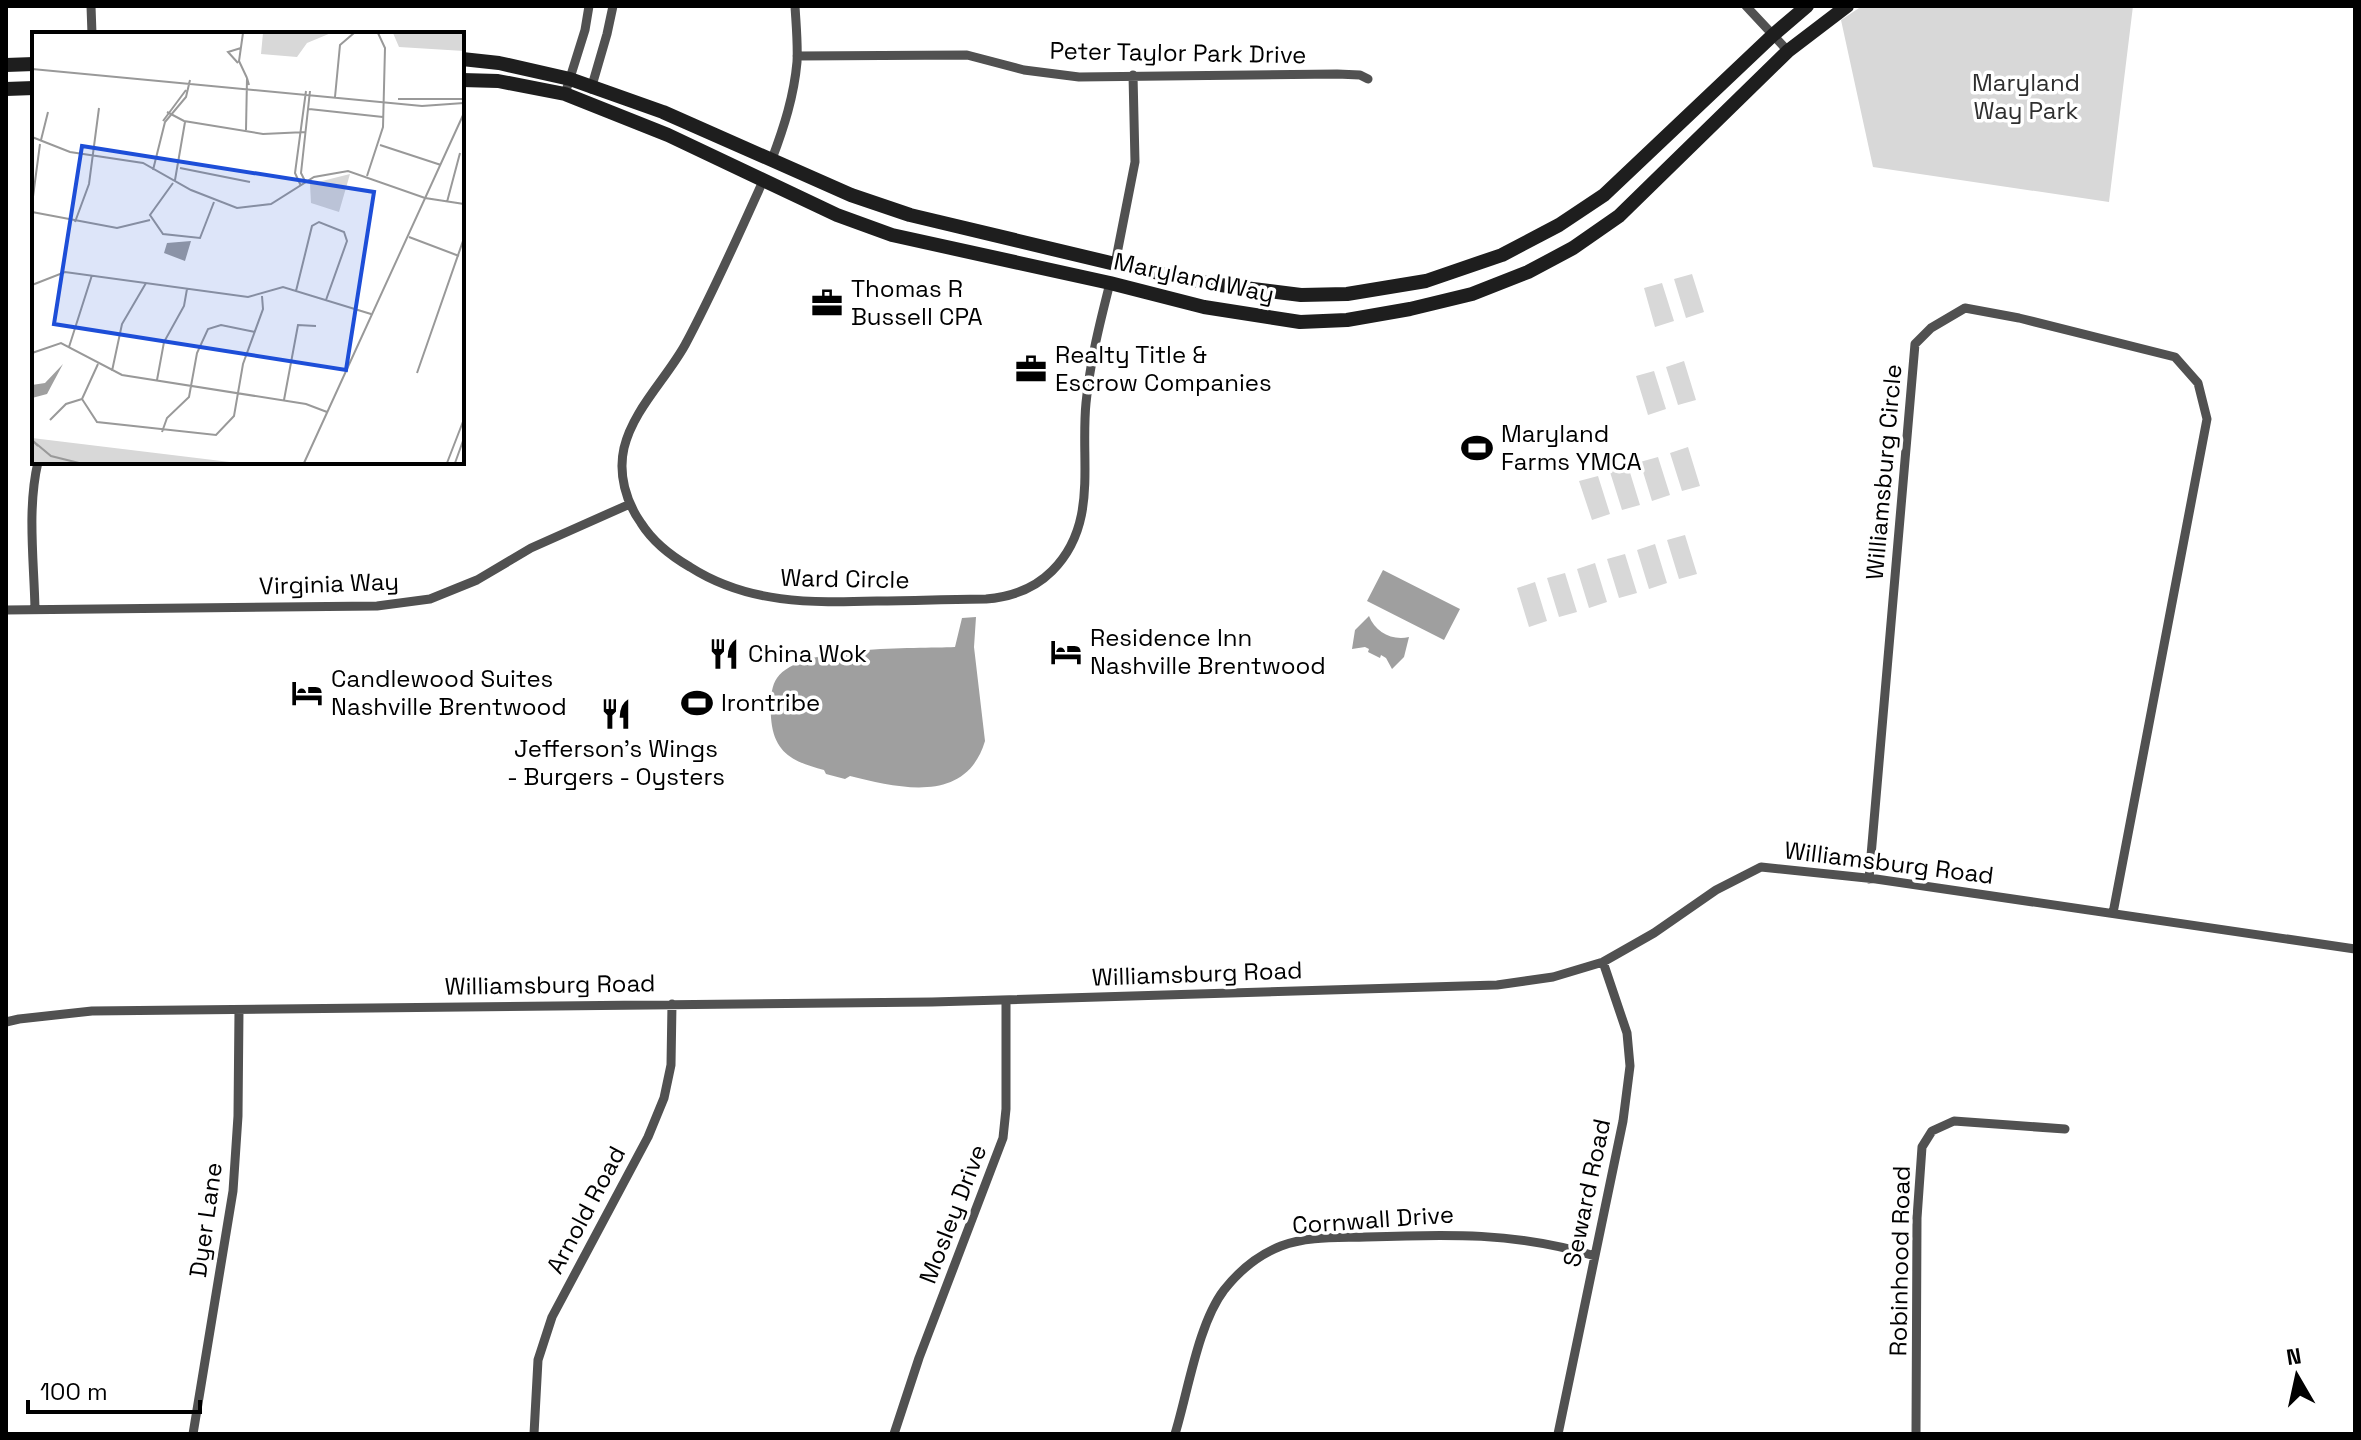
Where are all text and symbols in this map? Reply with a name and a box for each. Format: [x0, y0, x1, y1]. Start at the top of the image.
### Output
inset map [32, 32, 464, 464]
street label: Peter Taylor Park Drive [1049, 35, 1307, 70]
park label: Maryland Way Park [1972, 67, 2080, 126]
street label: Maryland Way [1111, 245, 1277, 310]
place label: Thomas R Bussell CPA [851, 273, 983, 332]
office icon: Thomas R Bussell CPA [810, 286, 844, 320]
place label: Realty Title & Escrow Companies [1055, 339, 1272, 398]
office icon: Realty Title & Escrow Companies [1014, 352, 1048, 386]
street label: Williamsburg Circle [1859, 363, 1908, 581]
place label: Maryland Farms YMCA [1501, 418, 1642, 477]
sports icon: Maryland Farms YMCA [1460, 431, 1494, 465]
street label: Ward Circle [780, 562, 910, 595]
street label: Virginia Way [258, 566, 399, 601]
place label: Residence Inn Nashville Brentwood [1090, 622, 1326, 681]
hotel icon: Residence Inn Nashville Brentwood [1049, 635, 1083, 669]
restaurant icon: China Wok [707, 637, 741, 671]
place label: China Wok [748, 638, 867, 669]
place label: Candlewood Suites Nashville Brentwood [331, 663, 567, 722]
hotel icon: Candlewood Suites Nashville Brentwood [290, 676, 324, 710]
sports icon: Irontribe [680, 686, 714, 720]
place label: Irontribe [721, 687, 820, 718]
restaurant icon: Jefferson's Wings - Burgers - Oysters [599, 697, 633, 731]
place label: Jefferson's Wings - Burgers - Oysters [507, 733, 725, 792]
street label: Williamsburg Road [1783, 834, 1996, 891]
street label: Williamsburg Road [1091, 954, 1303, 993]
street label: Williamsburg Road [444, 967, 656, 1002]
street label: Seward Road [1556, 1116, 1617, 1270]
street label: Mosley Drive [912, 1140, 993, 1288]
street label: Arnold Road [539, 1141, 632, 1279]
street label: Dyer Lane [182, 1160, 229, 1279]
street label: Robinhood Road [1882, 1165, 1917, 1357]
street label: Cornwall Drive [1291, 1198, 1455, 1241]
north arrow [2257, 1336, 2337, 1416]
text: N [2284, 1341, 2303, 1371]
scale bar [28, 1364, 200, 1414]
text: 100 m [40, 1376, 108, 1407]

